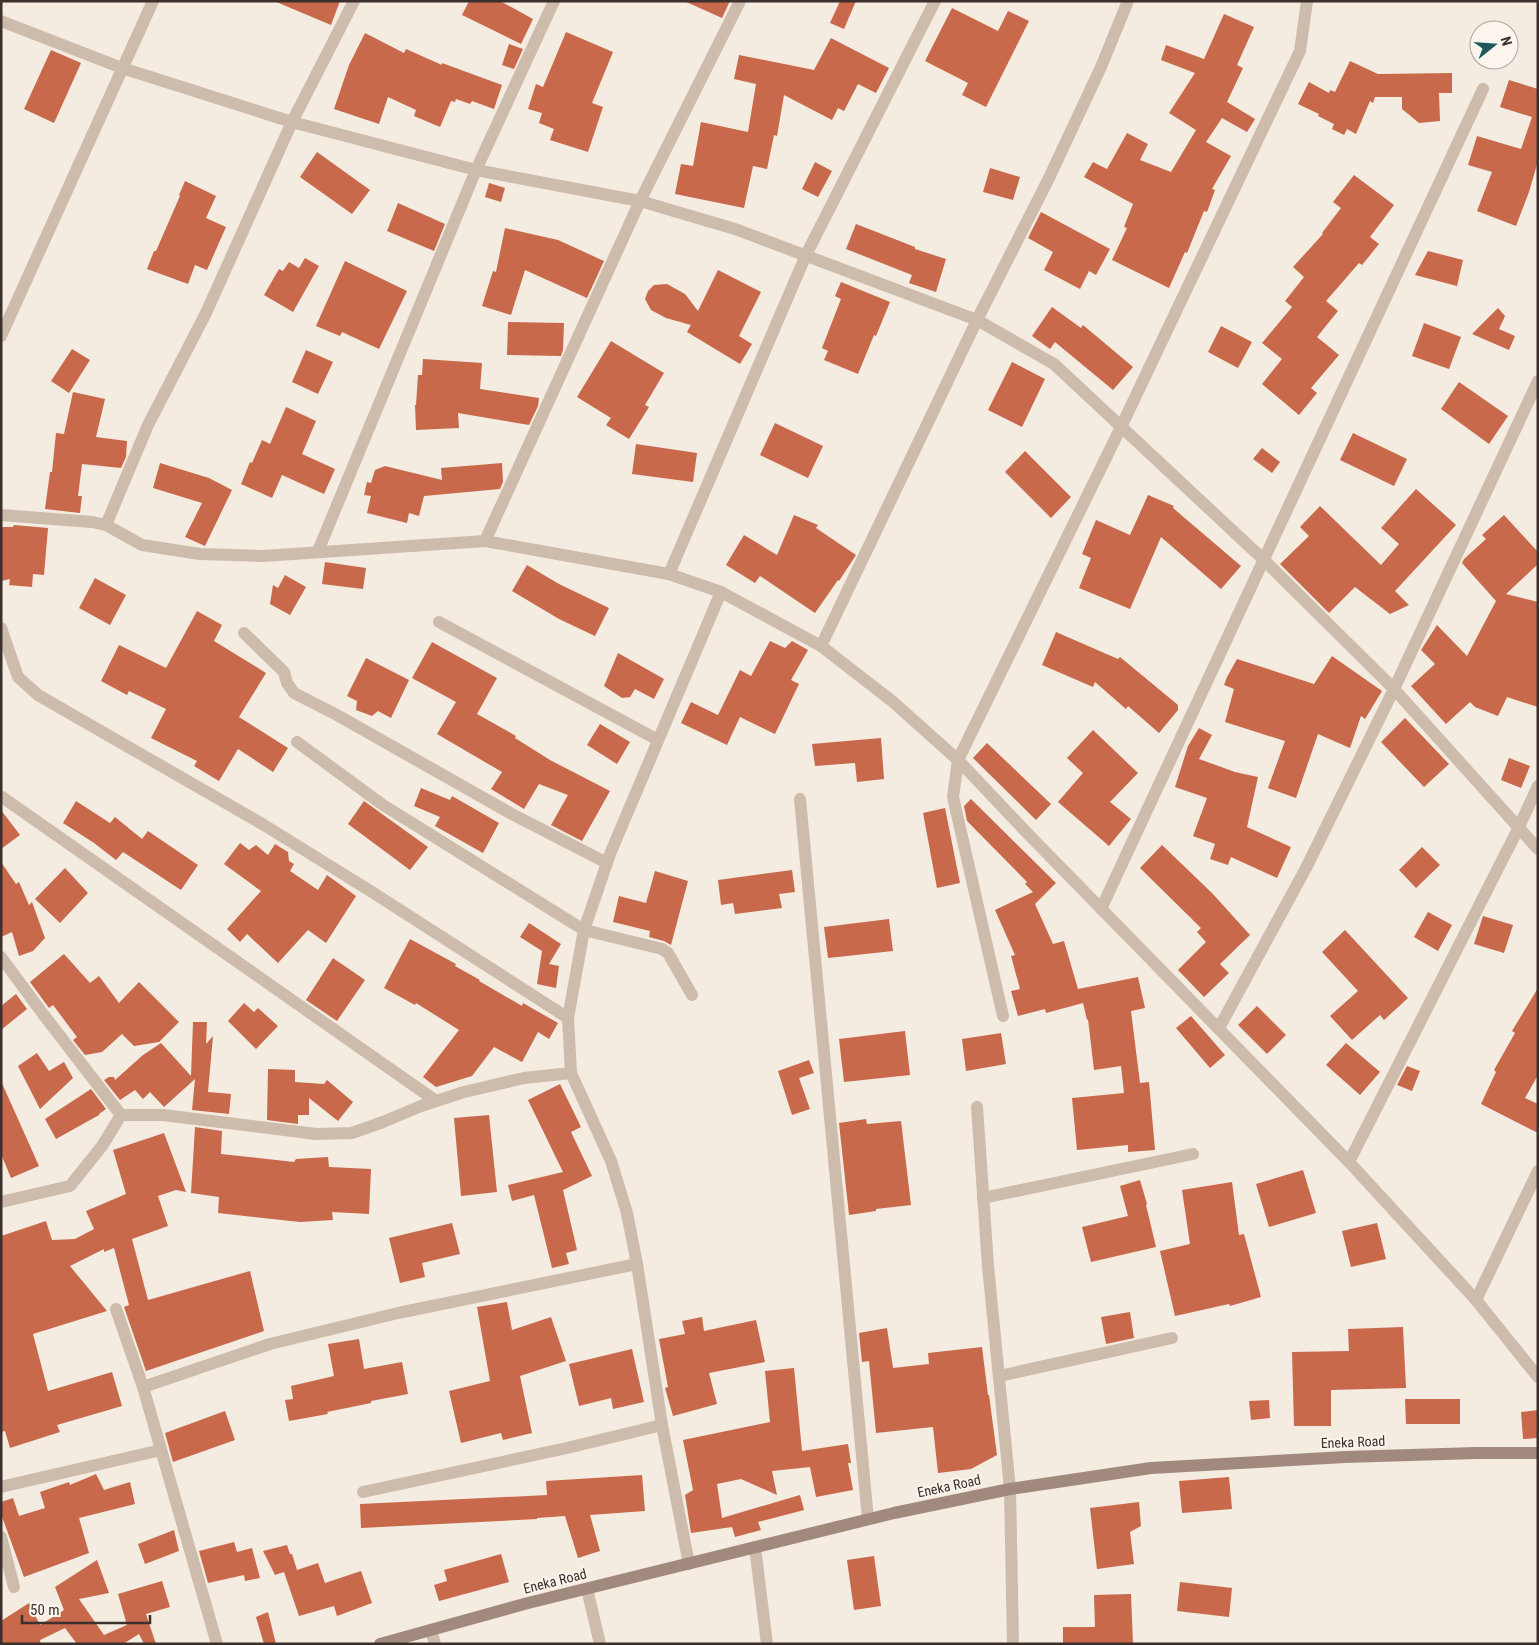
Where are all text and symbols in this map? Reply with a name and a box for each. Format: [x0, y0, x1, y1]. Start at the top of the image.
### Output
north arrow [1469, 20, 1519, 70]
text: N [1498, 35, 1515, 48]
street label: Eneka Road [1320, 1433, 1386, 1451]
street label: Eneka Road [916, 1471, 982, 1501]
street label: Eneka Road [522, 1565, 588, 1597]
scale bar [22, 1592, 150, 1624]
text: 50 m [30, 1601, 60, 1619]

